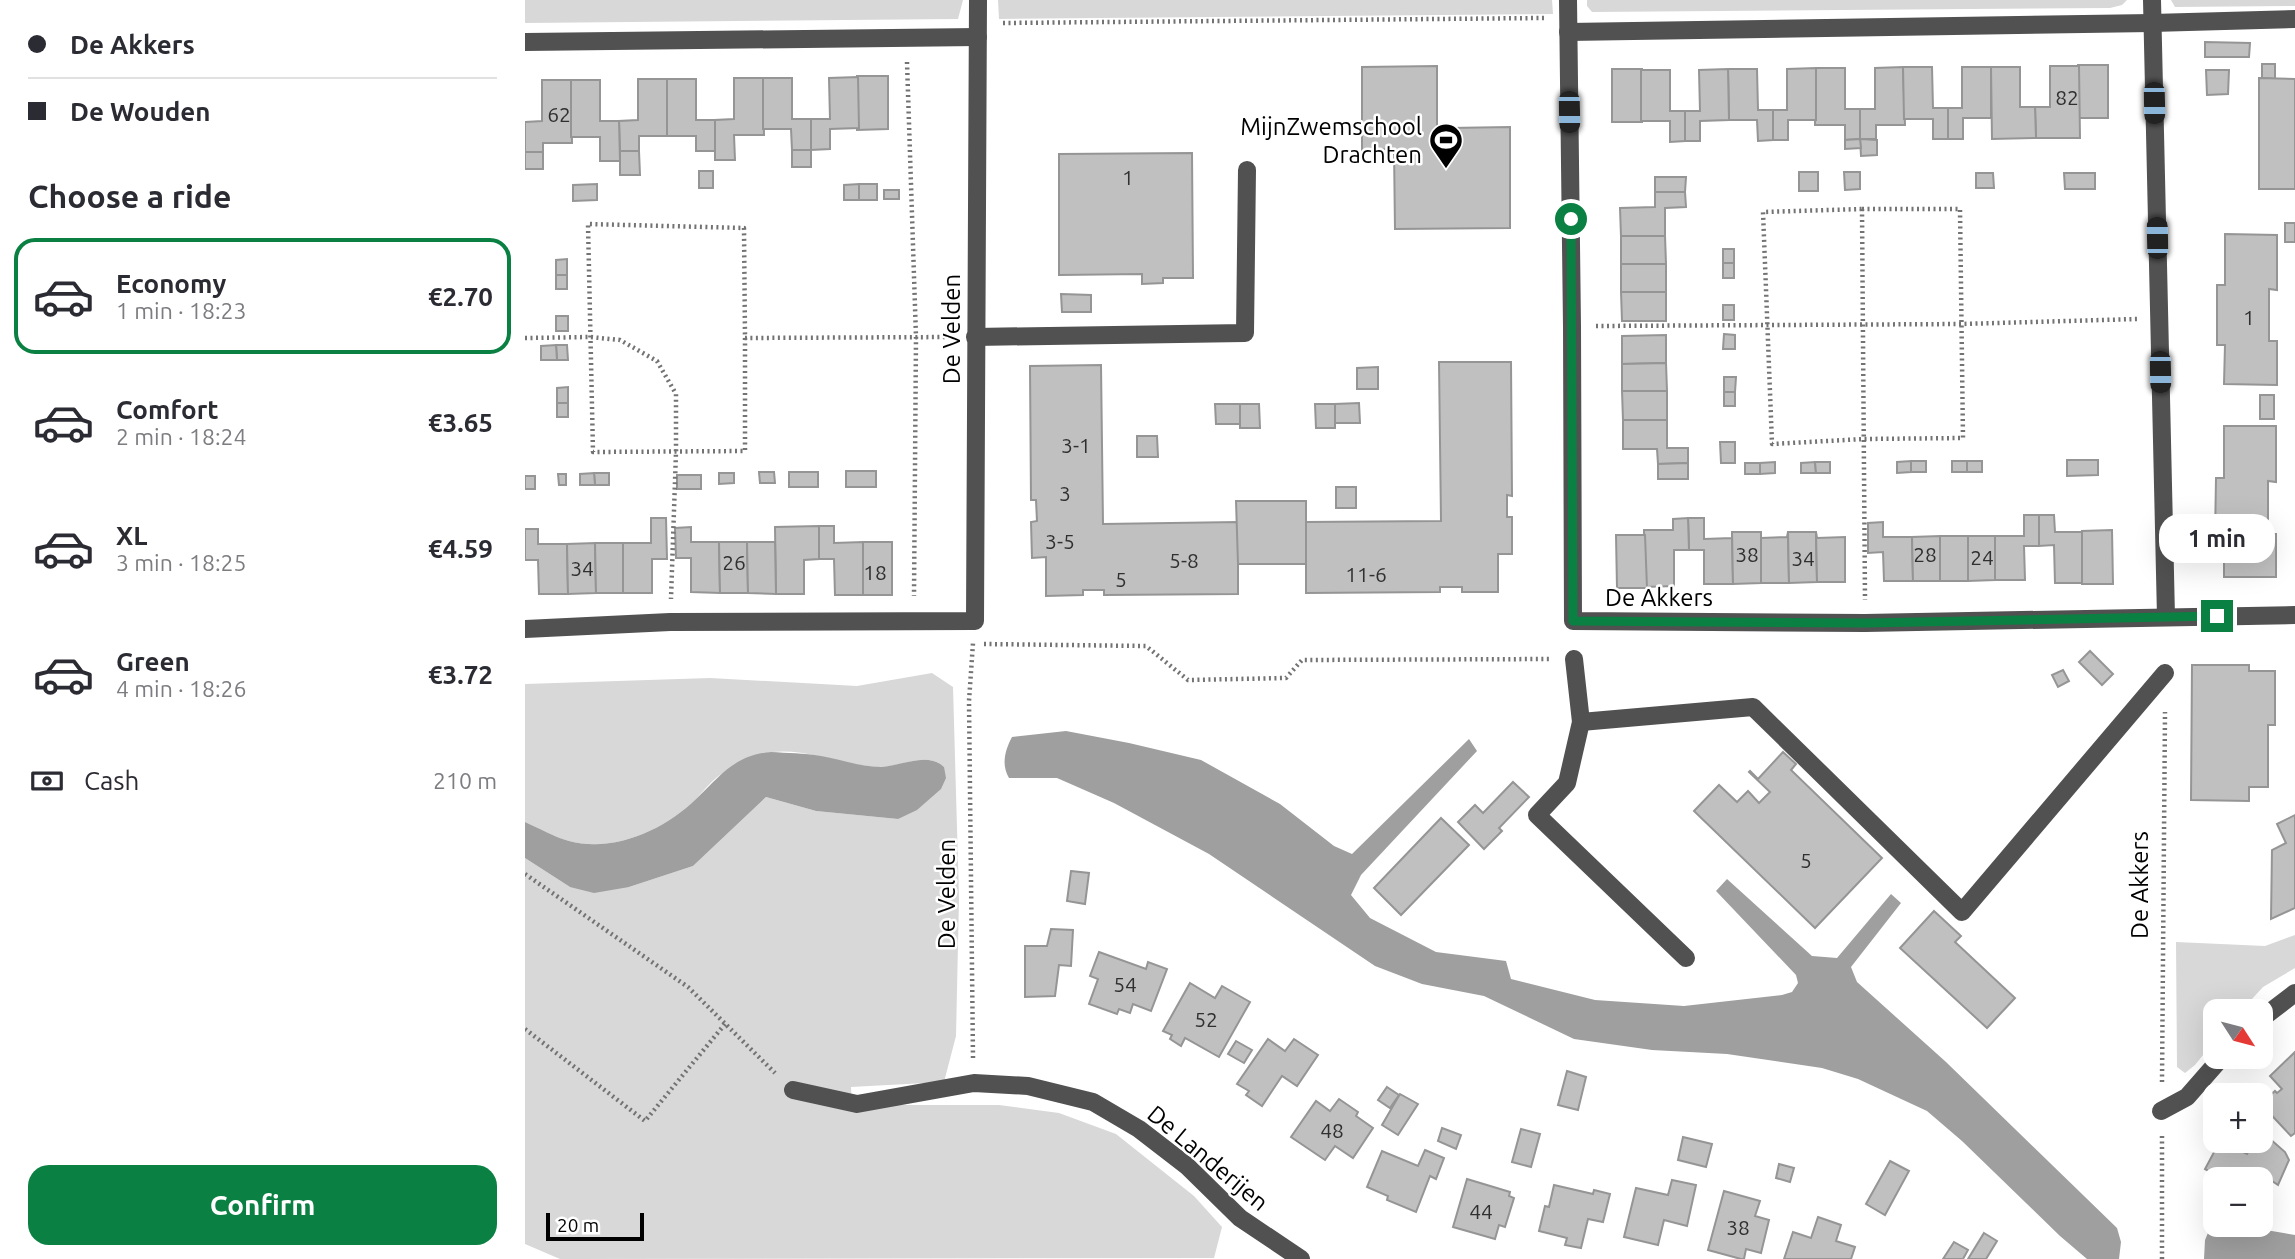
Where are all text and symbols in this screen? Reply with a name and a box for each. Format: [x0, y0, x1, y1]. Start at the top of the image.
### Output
text: De Akkers [70, 30, 195, 59]
car [2144, 82, 2165, 124]
house number: 82 [2055, 85, 2079, 109]
car [1559, 91, 1580, 133]
text: De Wouden [70, 97, 210, 126]
house number: 62 [547, 102, 571, 126]
place label: MijnZwemschool Drachten [1240, 113, 1422, 168]
sports icon: MijnZwemschool Drachten [1427, 121, 1465, 170]
house number: 1 [1122, 165, 1134, 189]
text: Choose a ride [28, 178, 231, 214]
route start [1555, 203, 1587, 235]
car [2147, 217, 2168, 259]
icon: car [32, 265, 95, 328]
text: Economy [116, 269, 226, 298]
street label: De Velden [938, 274, 965, 384]
text: €2.70 [428, 282, 493, 311]
text: 1 min · 18:23 [116, 298, 247, 323]
house number: 1 [2243, 305, 2255, 329]
car [2150, 351, 2171, 393]
icon: car [32, 391, 95, 454]
text: Comfort [116, 395, 219, 424]
text: €3.65 [428, 408, 493, 437]
text: 2 min · 18:24 [116, 424, 247, 449]
house number: 3-1 [1061, 433, 1091, 457]
house number: 3 [1059, 481, 1071, 505]
callout: 1 min [2159, 514, 2275, 564]
icon: car [32, 517, 95, 580]
text: XL [116, 521, 147, 550]
text: 1 min [2188, 526, 2246, 551]
house number: 3-5 [1045, 529, 1075, 553]
text: €4.59 [428, 534, 493, 563]
house number: 38 [1735, 542, 1759, 566]
house number: 28 [1913, 542, 1937, 566]
house number: 24 [1970, 545, 1994, 569]
house number: 34 [1791, 546, 1815, 570]
house number: 5-8 [1169, 548, 1199, 572]
text: 3 min · 18:25 [116, 550, 247, 575]
house number: 26 [722, 550, 746, 574]
house number: 34 [570, 556, 594, 580]
house number: 18 [863, 560, 887, 584]
house number: 11-6 [1345, 562, 1387, 586]
house number: 5 [1115, 567, 1127, 591]
street label: De Akkers [1605, 584, 1713, 611]
route end [2201, 600, 2233, 632]
icon: car [32, 643, 95, 706]
text: Green [116, 647, 190, 676]
text: €3.72 [428, 660, 493, 689]
text: 4 min · 18:26 [116, 676, 247, 701]
icon: cash [28, 762, 66, 800]
text: Cash [84, 766, 139, 795]
text: 210 m [433, 768, 497, 793]
street label: De Akkers [2126, 831, 2153, 939]
street label: De Velden [933, 839, 960, 949]
house number: 5 [1800, 848, 1812, 872]
house number: 54 [1113, 972, 1137, 996]
north arrow [2203, 999, 2273, 1069]
map controls [2203, 999, 2273, 1237]
house number: 52 [1194, 1007, 1218, 1031]
button: + [2203, 1083, 2273, 1153]
street label: De Landerijen [1142, 1100, 1274, 1216]
house number: 48 [1320, 1118, 1344, 1142]
button: Confirm [28, 1165, 497, 1245]
button: − [2203, 1167, 2273, 1237]
house number: 44 [1469, 1199, 1493, 1223]
scale bar [546, 1210, 644, 1242]
text: 20 m [557, 1214, 599, 1236]
house number: 38 [1726, 1215, 1750, 1239]

